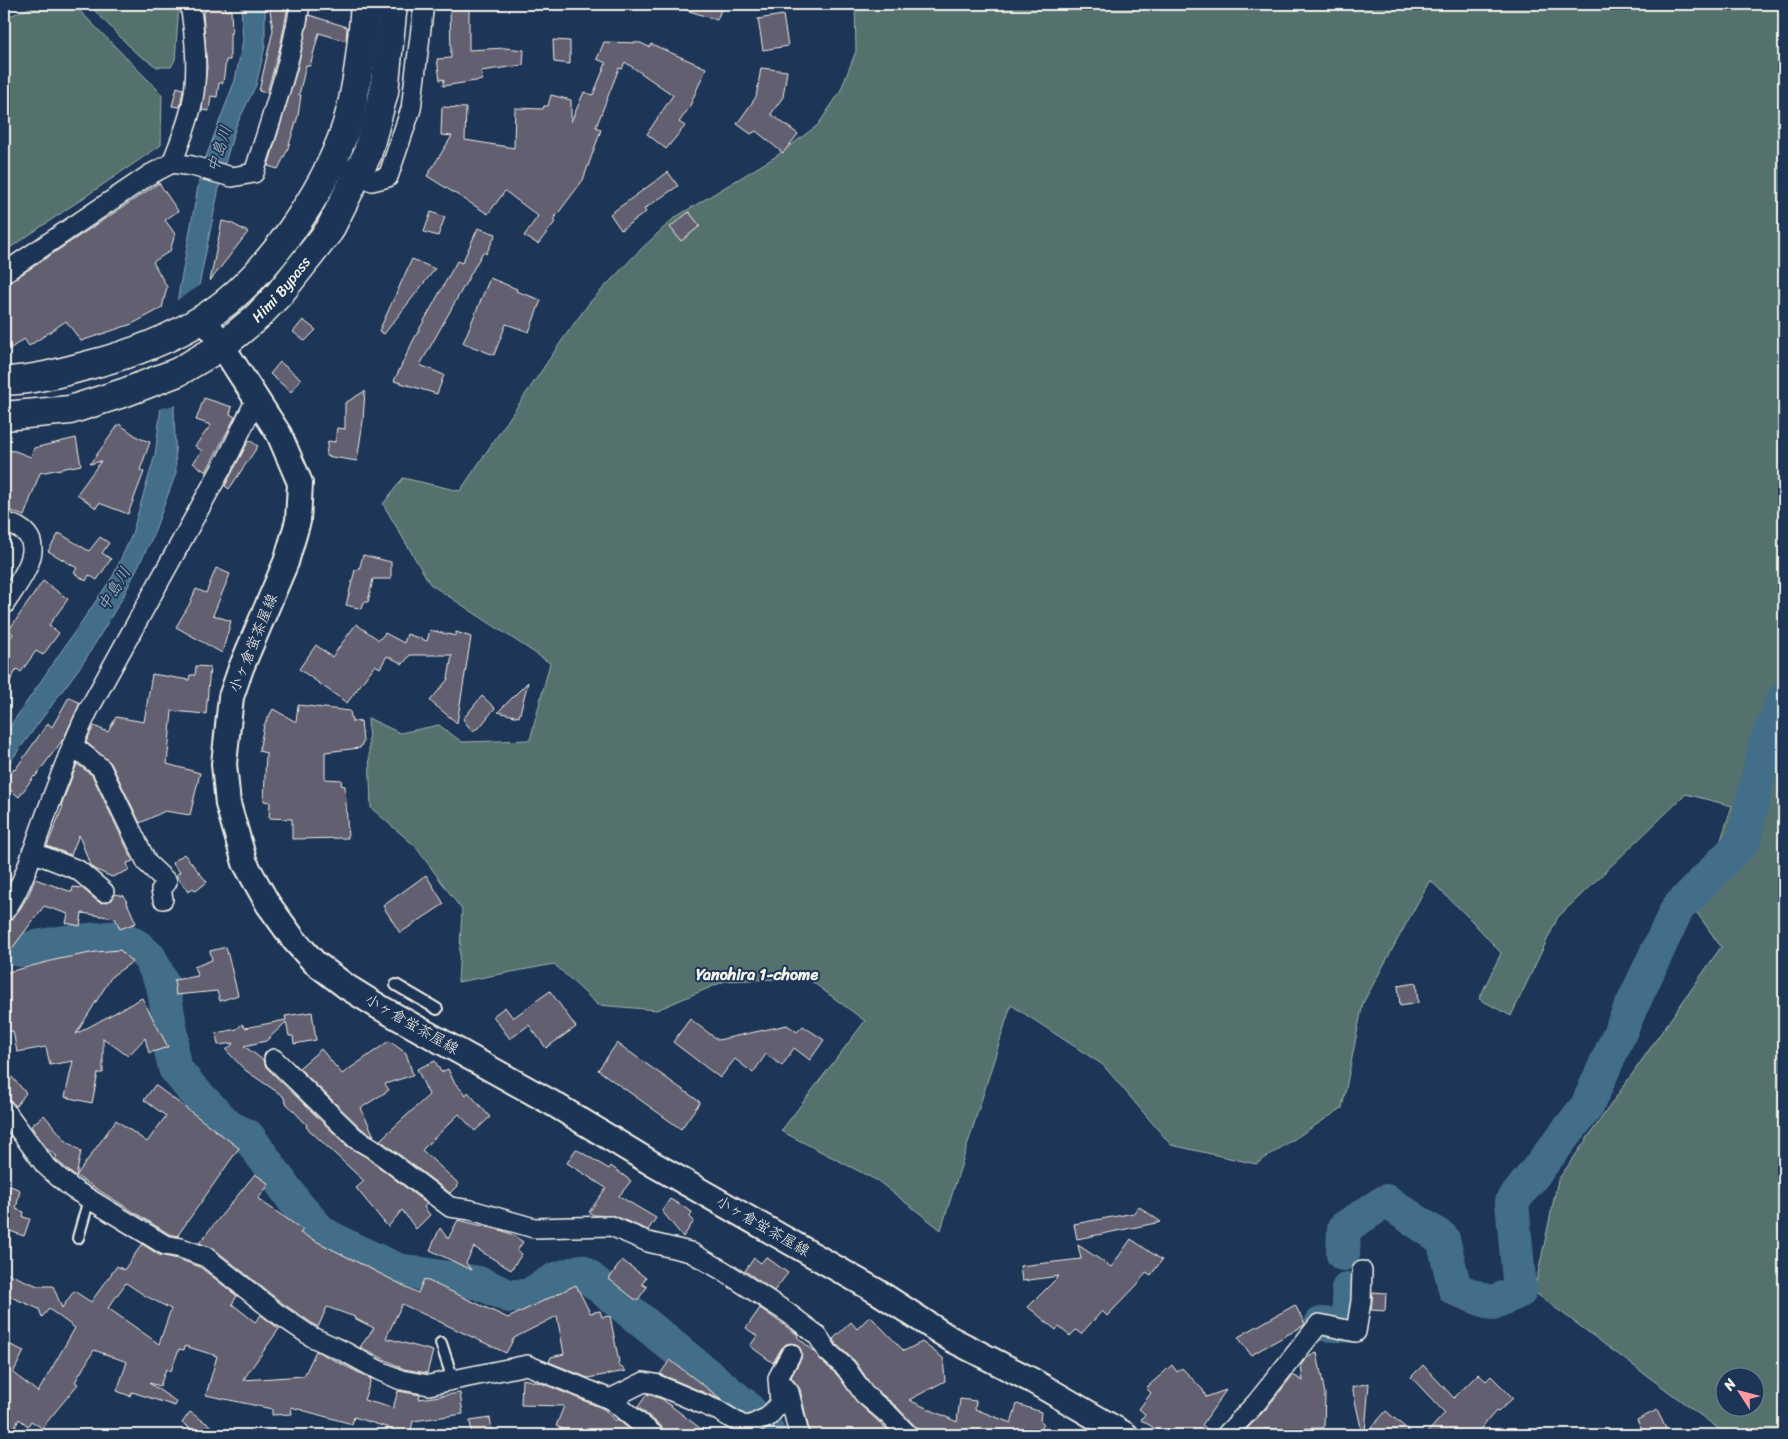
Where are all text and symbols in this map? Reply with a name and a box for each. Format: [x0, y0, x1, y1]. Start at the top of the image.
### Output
water label: 中島川 [198, 122, 240, 176]
street label: Himi Bypass [245, 250, 317, 329]
water label: 中島川 [89, 561, 139, 617]
street label: 小ヶ倉蛍茶屋線 [221, 589, 285, 697]
district label: Yanohira 1-chome [696, 960, 818, 989]
street label: 小ヶ倉蛍茶屋線 [360, 986, 464, 1062]
street label: 小ヶ倉蛍茶屋線 [711, 1188, 815, 1264]
north arrow [1716, 1366, 1766, 1416]
text: N [1716, 1373, 1743, 1397]

